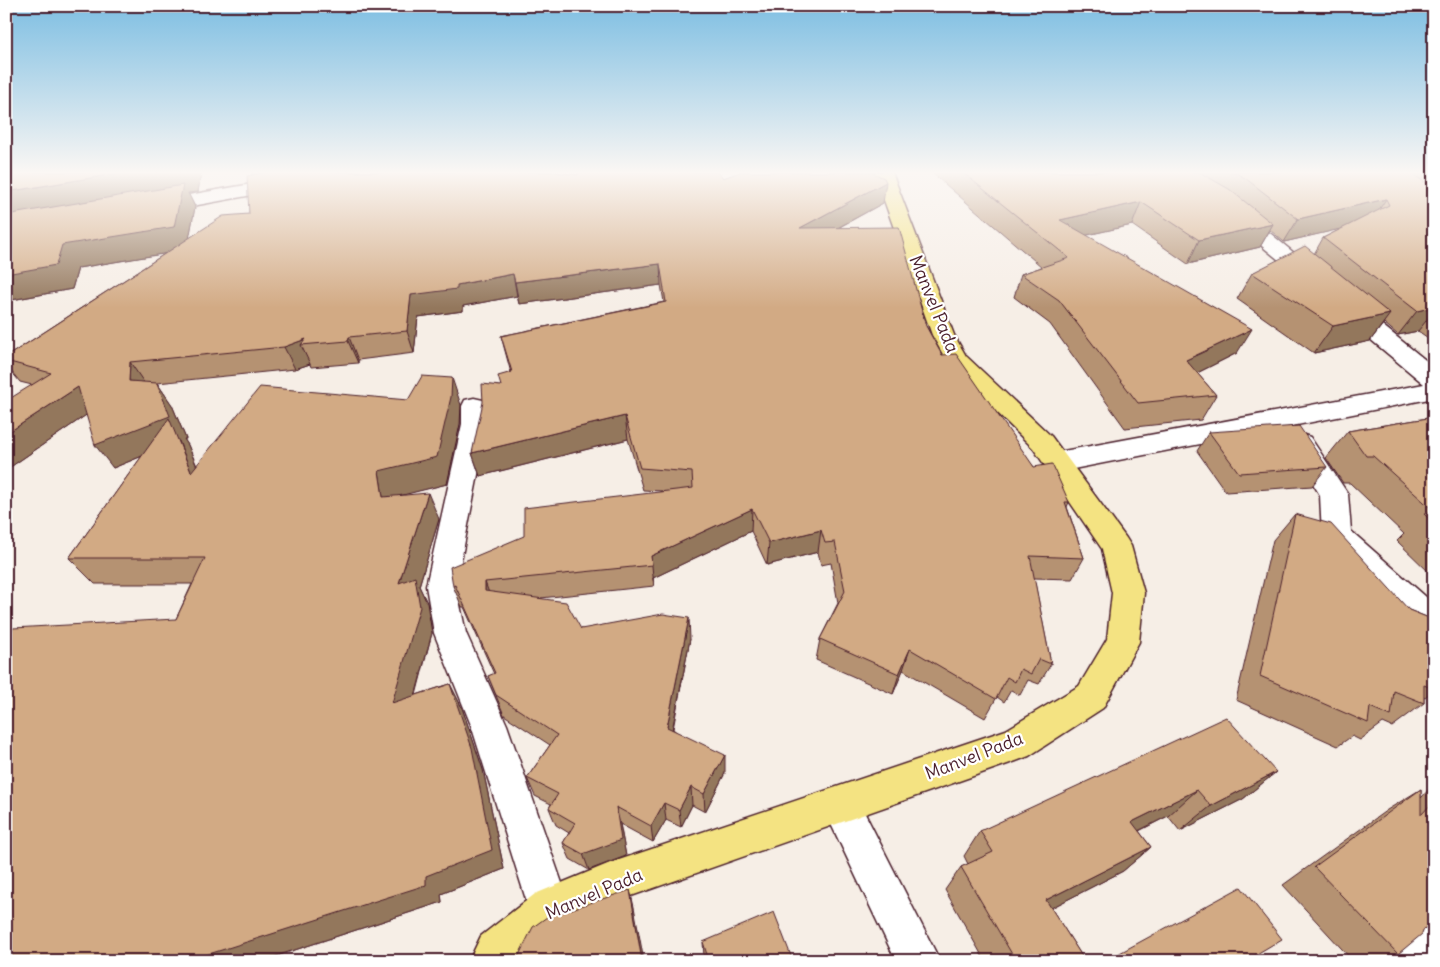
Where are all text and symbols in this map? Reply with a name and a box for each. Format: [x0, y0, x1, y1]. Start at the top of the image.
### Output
street label: Manvel Pada [904, 252, 964, 356]
street label: Manvel Pada [922, 726, 1026, 785]
street label: Manvel Pada [542, 863, 646, 924]

